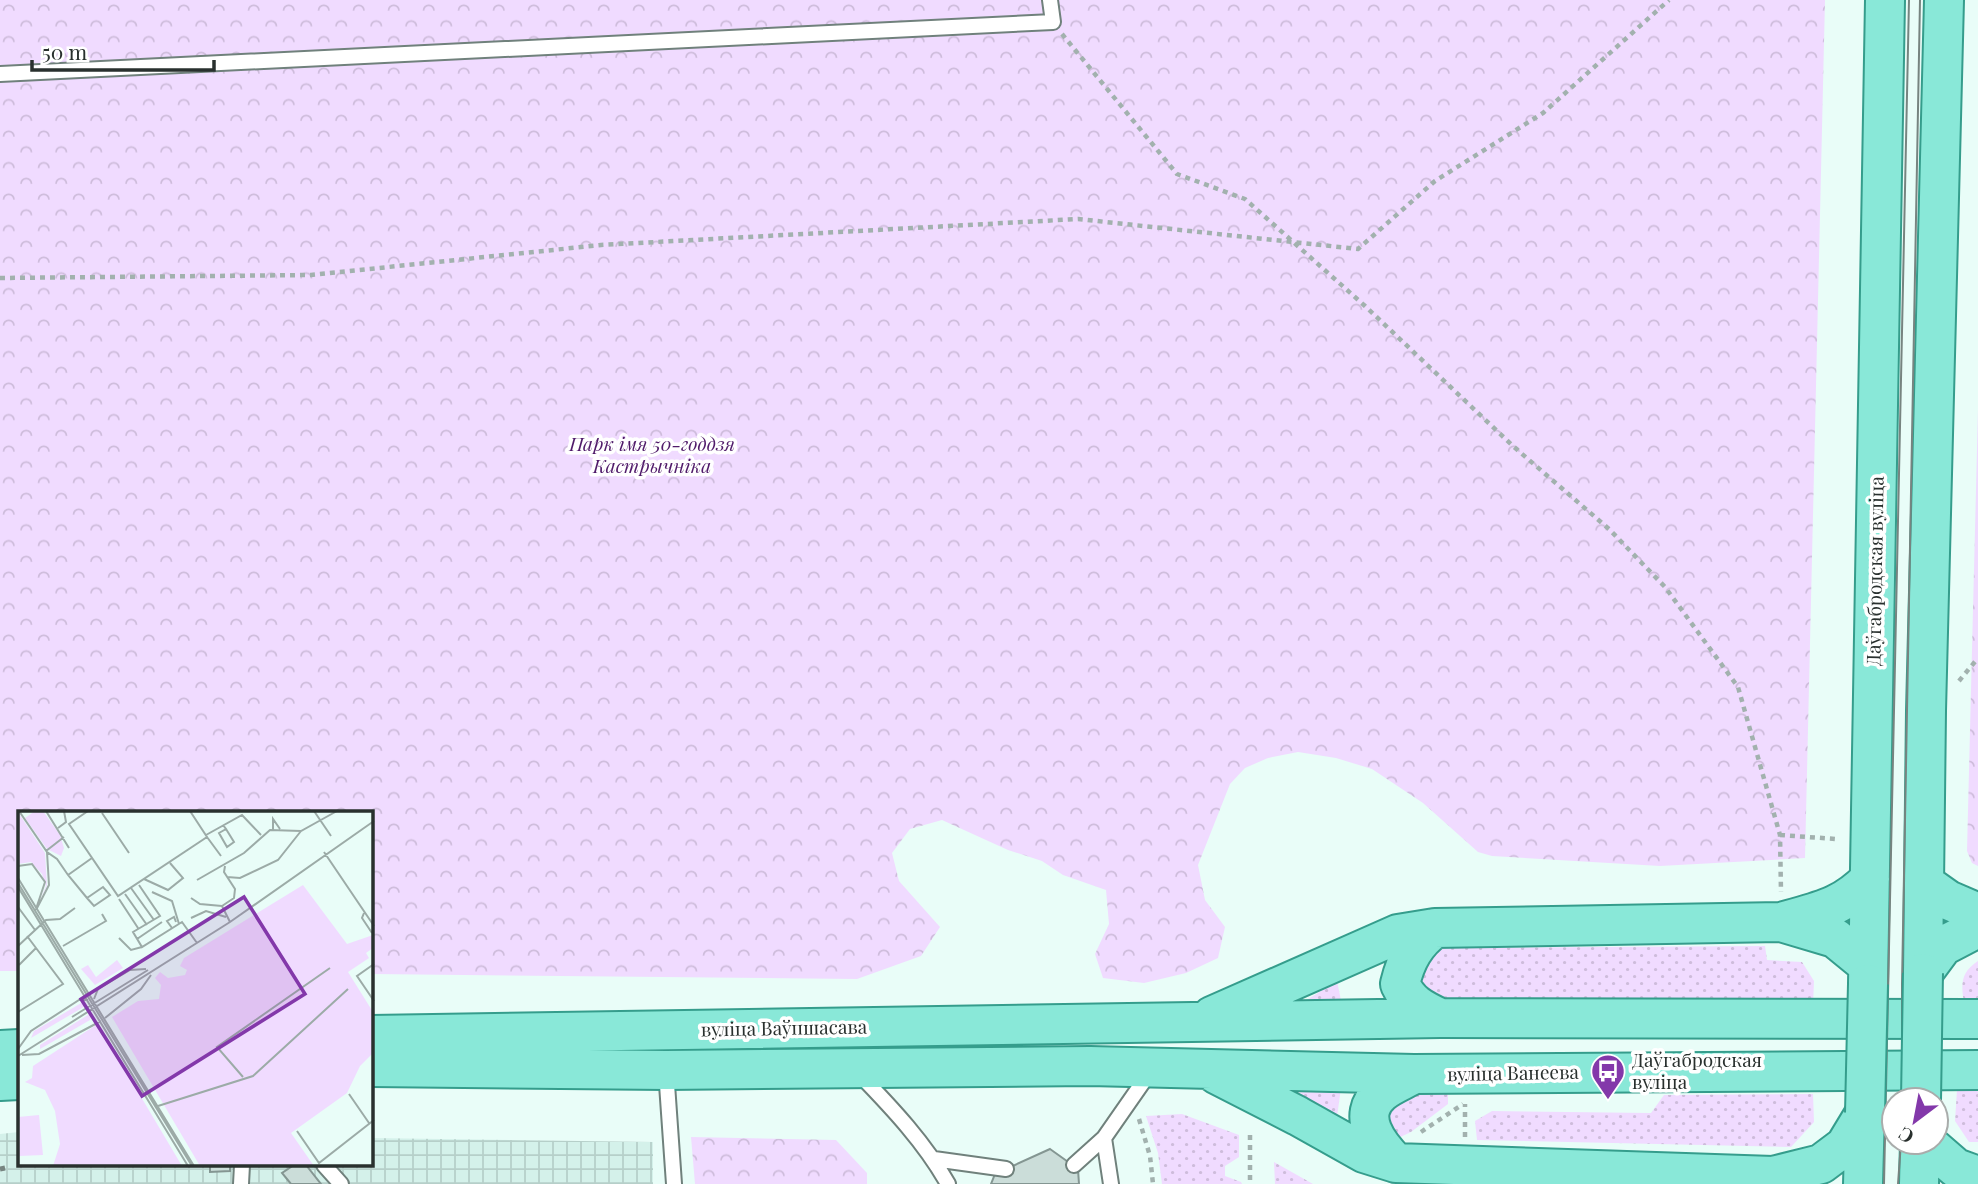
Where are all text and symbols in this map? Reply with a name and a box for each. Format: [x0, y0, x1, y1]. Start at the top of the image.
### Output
scale bar [32, 28, 214, 72]
text: 50 m [42, 37, 88, 65]
park label: Парк імя 50-годдзя Кастрычніка [568, 430, 735, 478]
street label: Даўгабродская вуліца [1859, 475, 1889, 666]
inset map [18, 811, 373, 1166]
street label: вуліца Ваўпшасава [701, 1013, 868, 1041]
place label: Даўгабродская вуліца [1632, 1046, 1762, 1094]
bus stop icon: Даўгабродская вуліца [1589, 1052, 1627, 1101]
street label: вуліца Ванеева [1447, 1058, 1580, 1086]
north arrow [1880, 1086, 1950, 1156]
text: С [1893, 1122, 1918, 1151]

